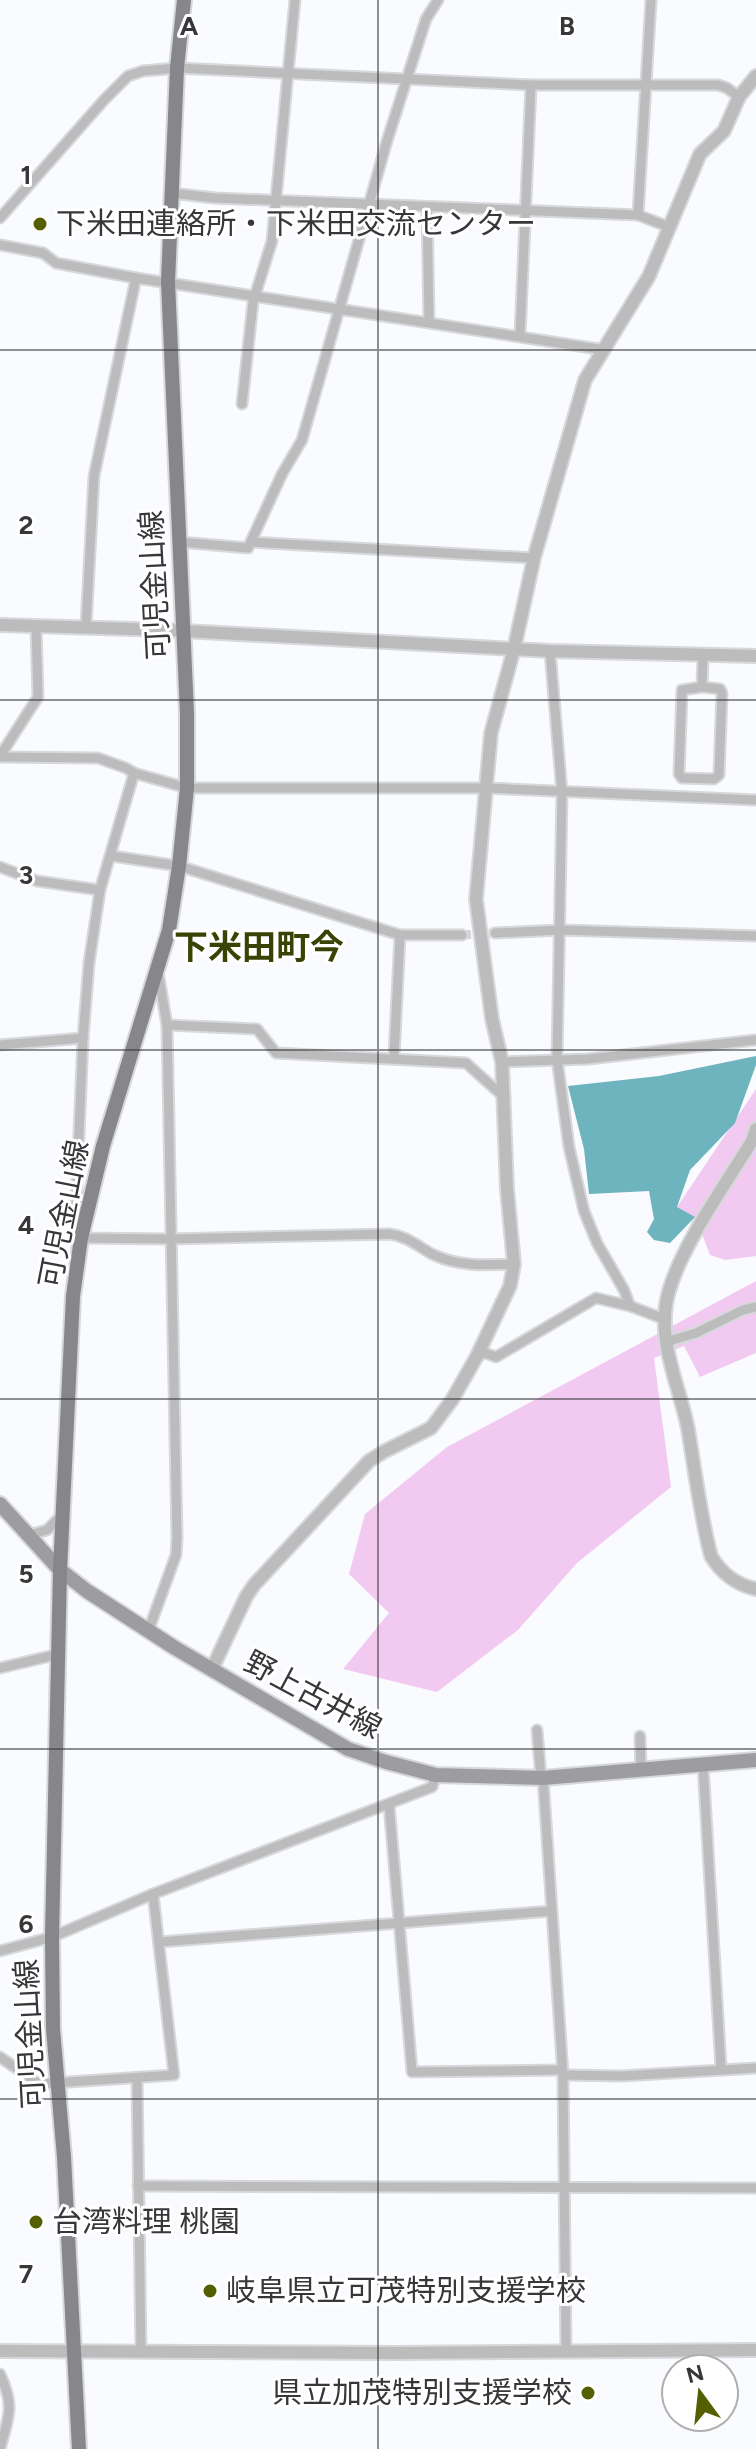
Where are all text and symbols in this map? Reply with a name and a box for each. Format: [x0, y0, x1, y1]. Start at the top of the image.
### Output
text: A [180, 10, 199, 42]
text: B [559, 10, 575, 42]
text: 1 [21, 159, 31, 191]
place label: 下米田連絡所・下米田交流センター [56, 205, 536, 242]
marker: 下米田連絡所・下米田交流センター [31, 215, 49, 233]
text: 2 [18, 509, 34, 541]
street label: 可児金山線 [132, 509, 177, 661]
text: 3 [19, 859, 33, 891]
district label: 下米田町今 [174, 927, 344, 968]
street label: 可児金山線 [31, 1137, 96, 1291]
text: 4 [18, 1209, 34, 1241]
text: 5 [18, 1558, 34, 1590]
street label: 野上古井線 [238, 1643, 388, 1746]
text: 6 [18, 1908, 34, 1940]
street label: 可児金山線 [7, 1958, 52, 2110]
place label: 台湾料理 桃園 [52, 2203, 239, 2240]
marker: 台湾料理 桃園 [27, 2213, 45, 2231]
text: 7 [19, 2258, 33, 2290]
place label: 岐阜県立可茂特別支援学校 [226, 2272, 586, 2309]
marker: 岐阜県立可茂特別支援学校 [201, 2282, 219, 2300]
north arrow [660, 2353, 740, 2433]
text: N [683, 2359, 707, 2389]
place label: 県立加茂特別支援学校 [272, 2374, 572, 2411]
marker: 県立加茂特別支援学校 [579, 2384, 597, 2402]

